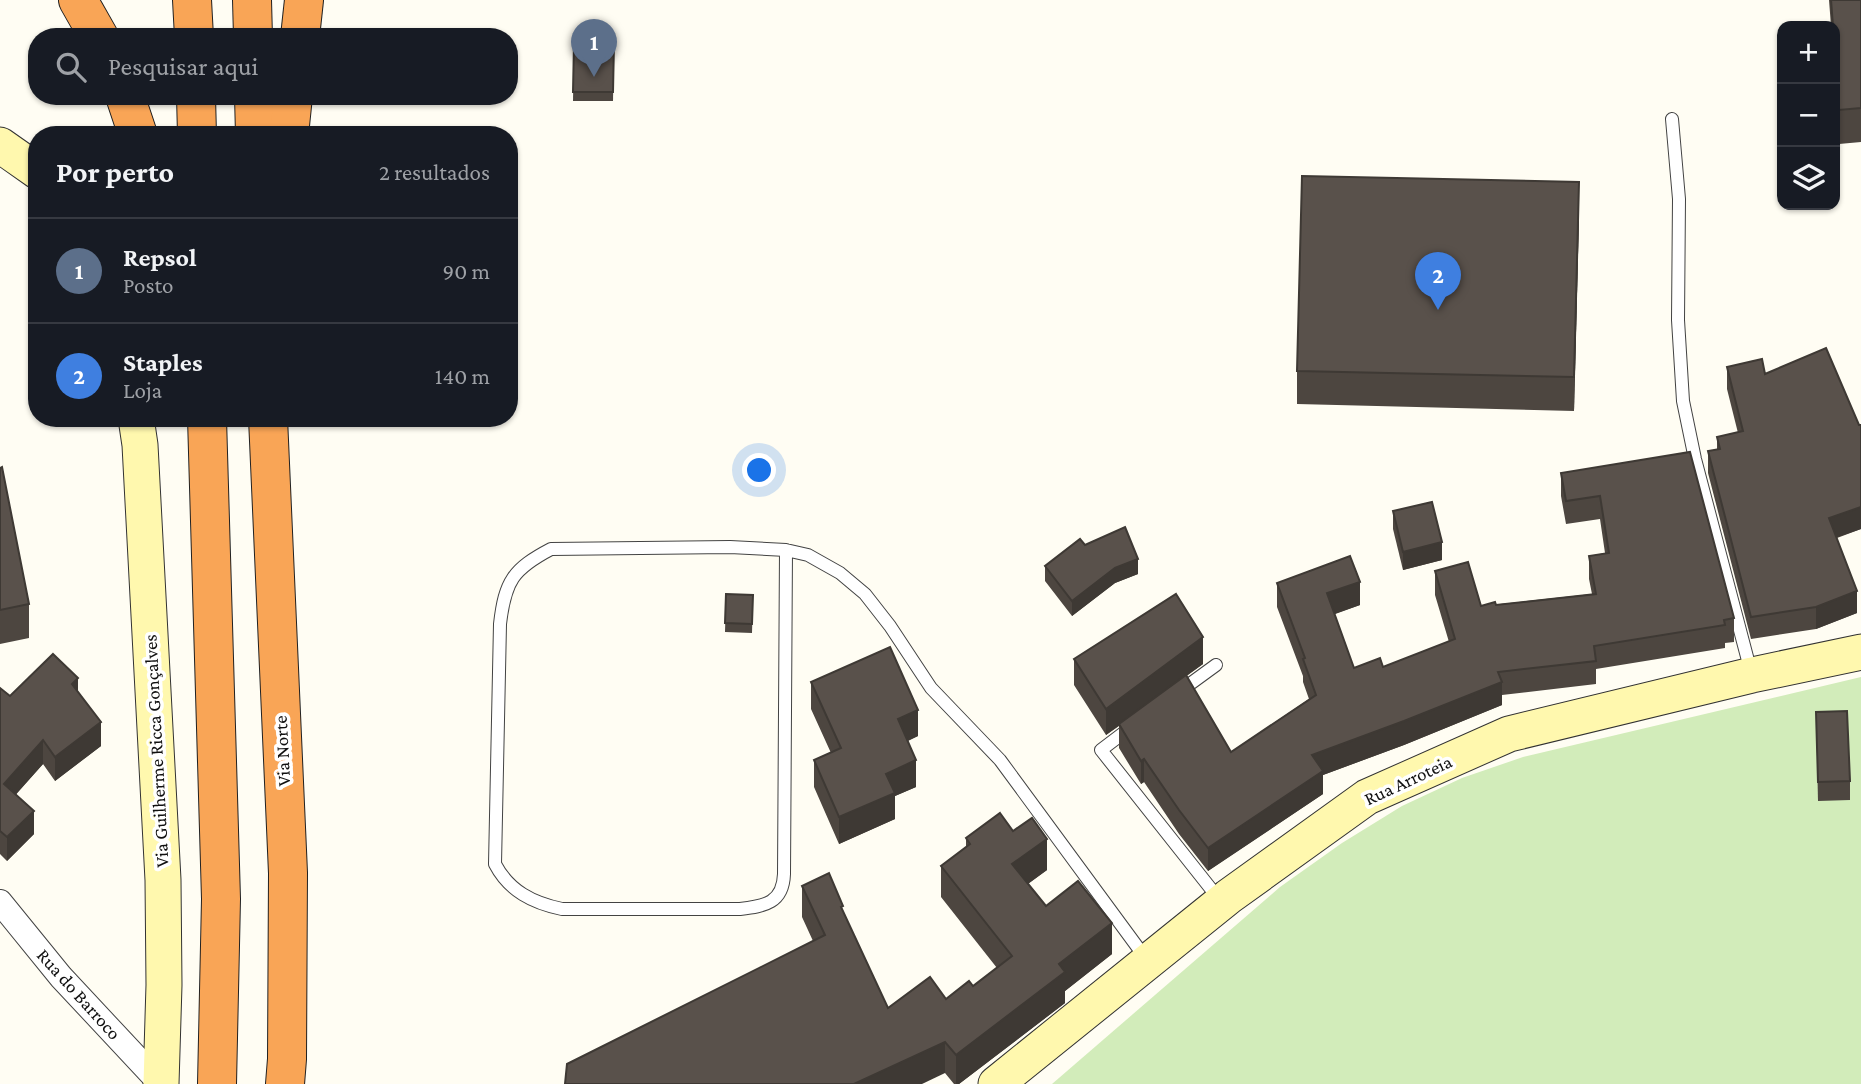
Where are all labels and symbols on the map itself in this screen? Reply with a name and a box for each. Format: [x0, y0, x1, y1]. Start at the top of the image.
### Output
pin: 1 [571, 19, 617, 77]
pin: 2 [1415, 252, 1461, 310]
your location [742, 453, 776, 487]
street label: Via Guilherme Ricca Gonçalves [139, 634, 173, 868]
street label: Via Norte [270, 715, 294, 787]
street label: Rua Arroteia [1361, 750, 1455, 809]
street label: Rua do Barroco [33, 944, 125, 1044]

